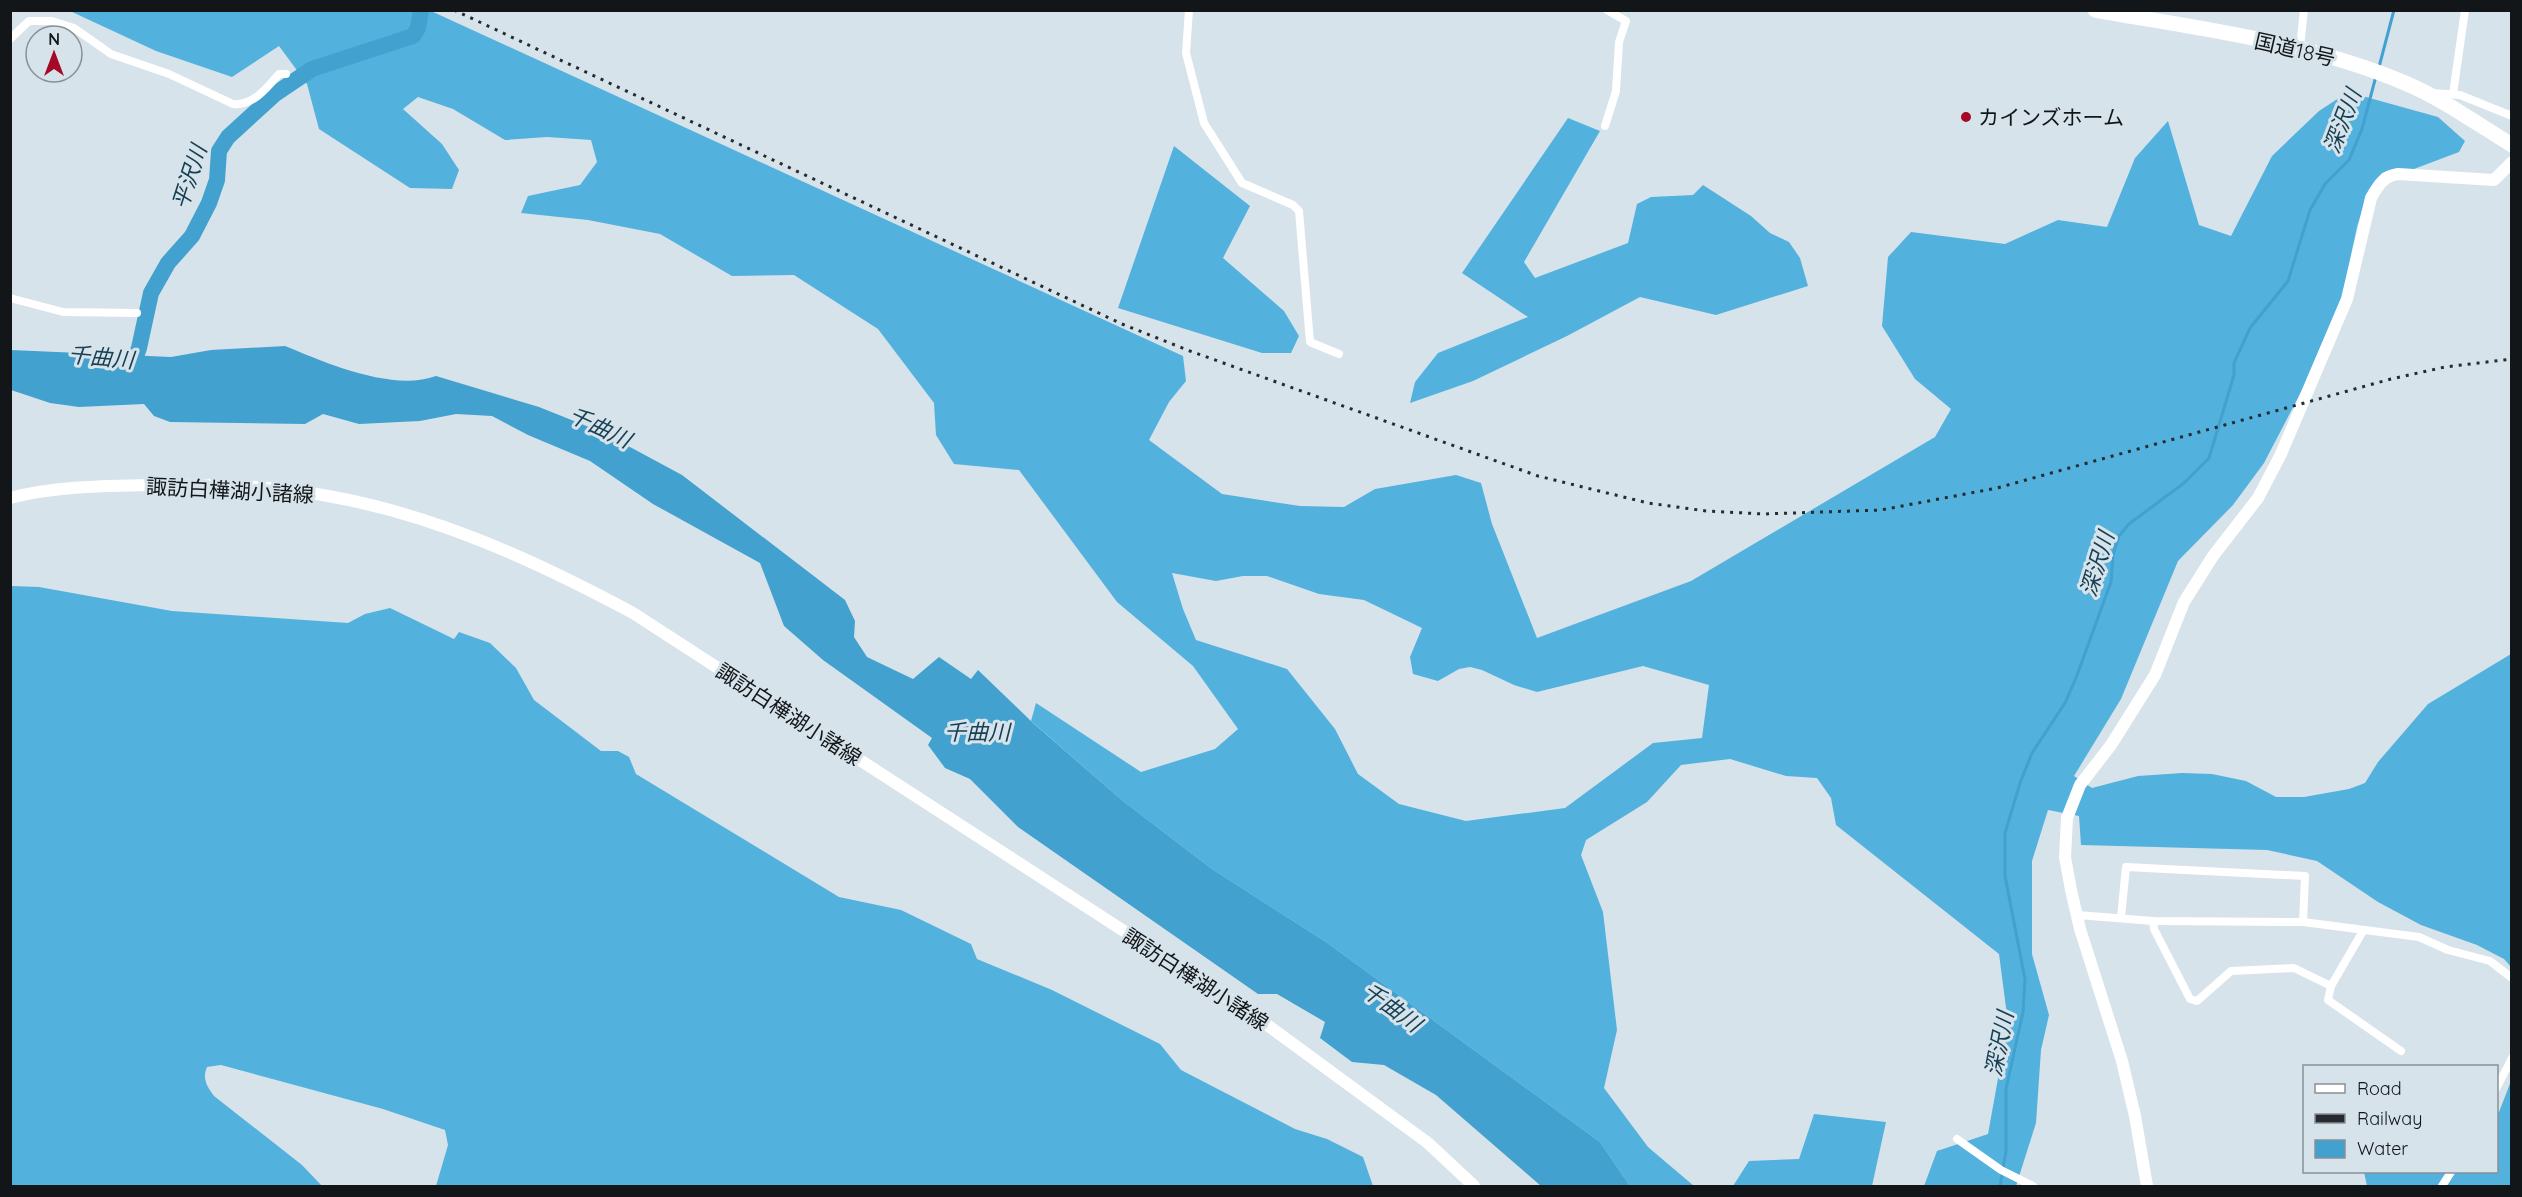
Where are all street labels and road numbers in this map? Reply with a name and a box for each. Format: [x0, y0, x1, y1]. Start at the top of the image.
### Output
street label: 国道18号 [2252, 27, 2338, 71]
street label: 諏訪白樺湖小諸線 [145, 473, 315, 507]
street label: 諏訪白樺湖小諸線 [711, 657, 867, 771]
street label: 諏訪白樺湖小諸線 [1118, 922, 1274, 1036]

